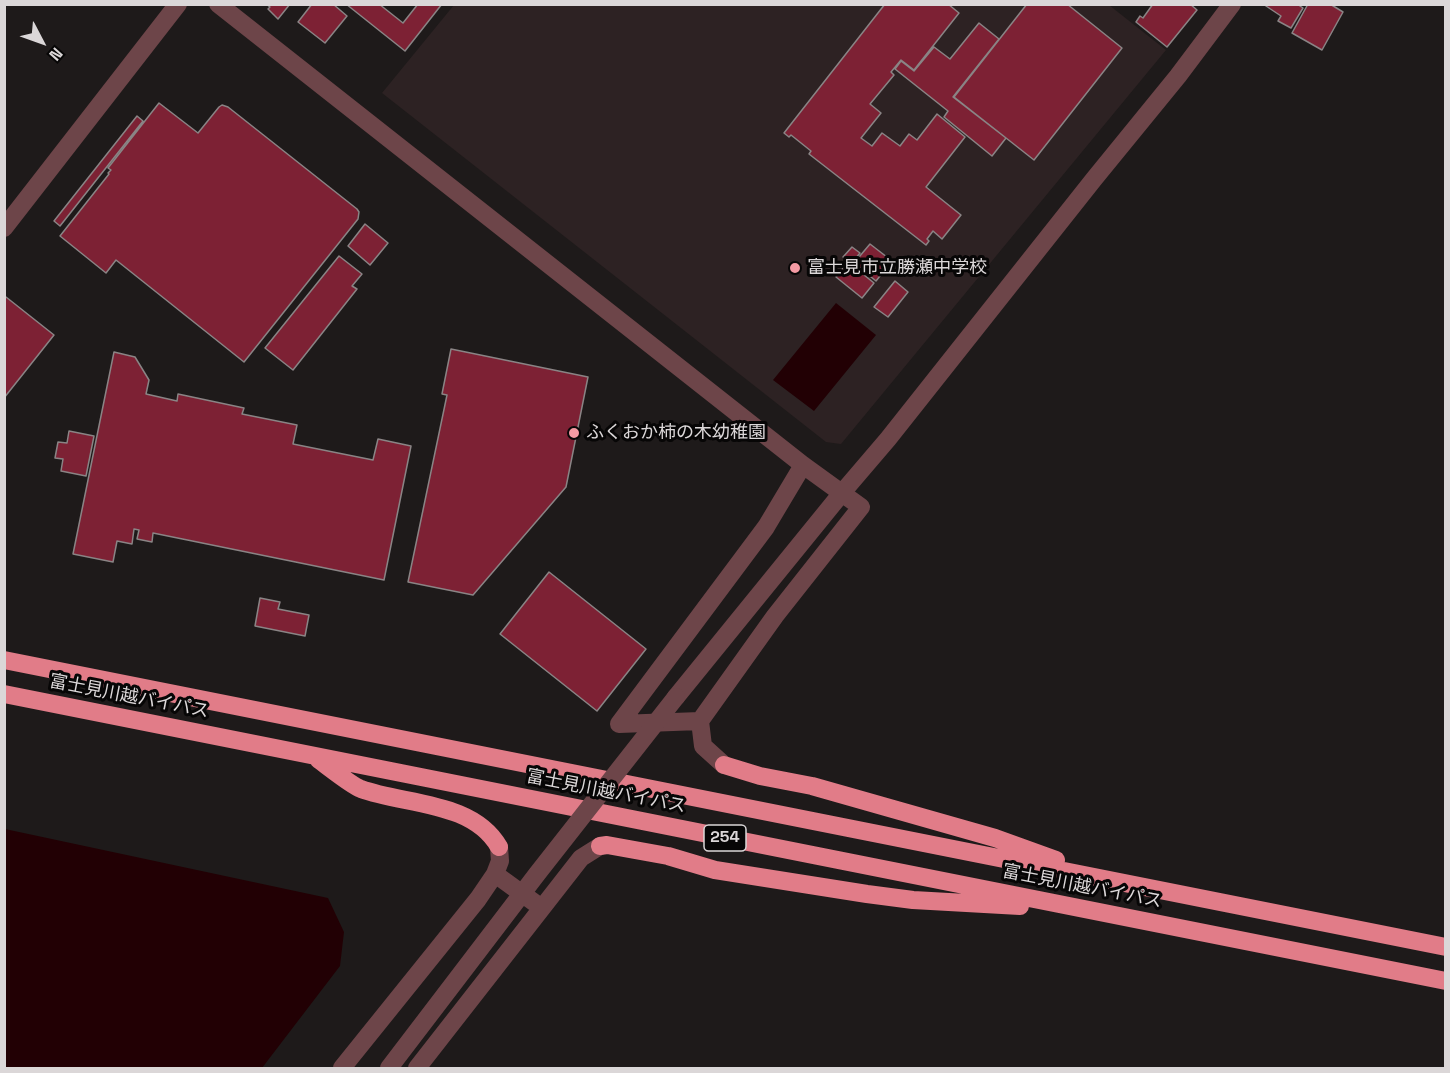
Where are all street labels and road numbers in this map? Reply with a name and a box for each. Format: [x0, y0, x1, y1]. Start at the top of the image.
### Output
street label: 富士見川越バイパス [47, 671, 211, 723]
street label: 富士見川越バイパス [524, 766, 688, 818]
road number: 254 [704, 825, 746, 851]
street label: 富士見川越バイパス [1000, 861, 1164, 913]

